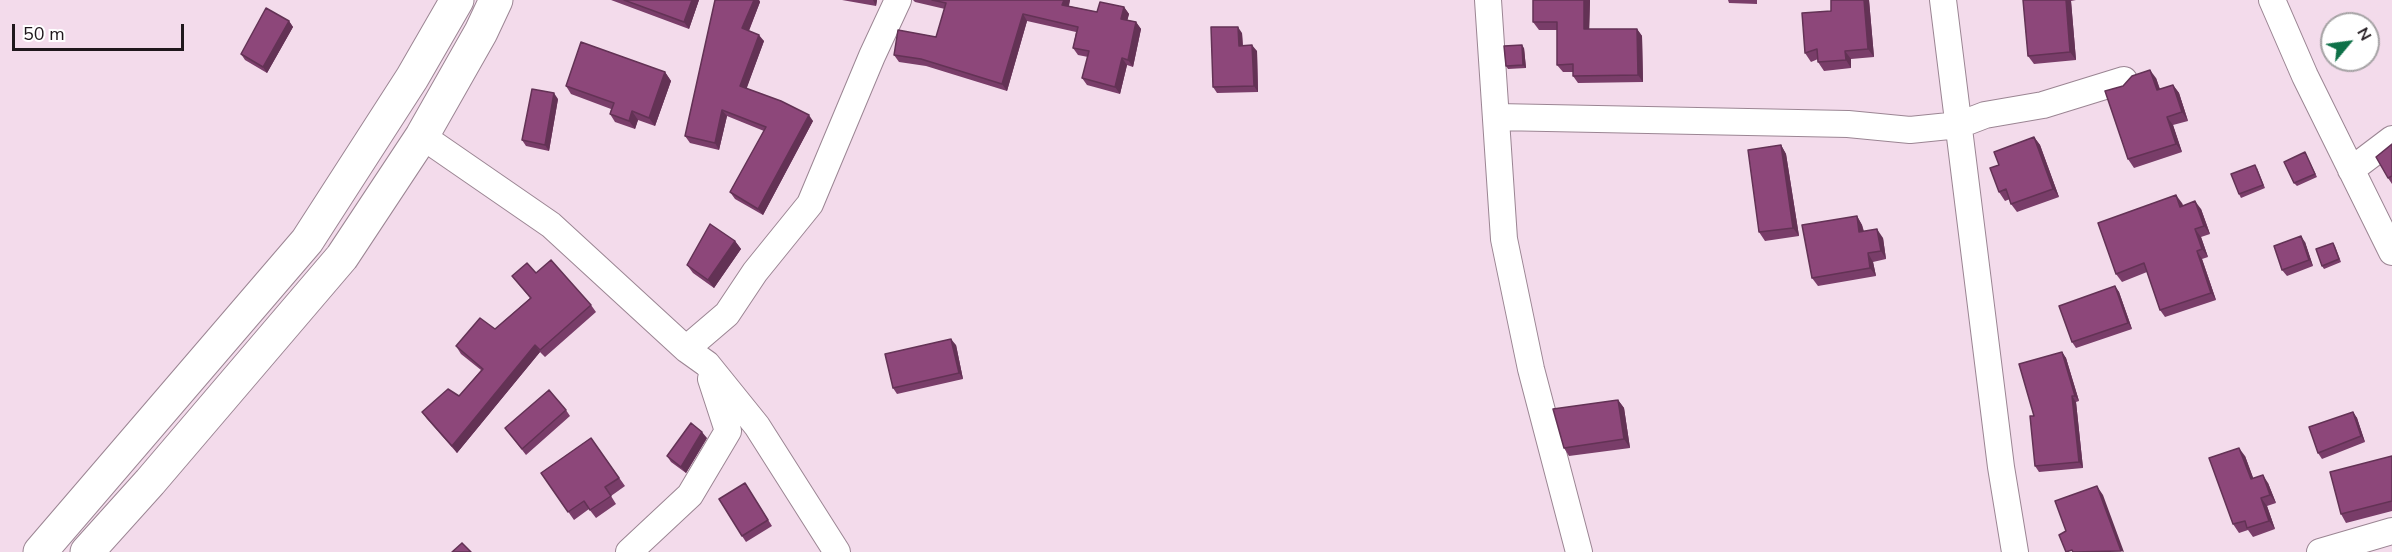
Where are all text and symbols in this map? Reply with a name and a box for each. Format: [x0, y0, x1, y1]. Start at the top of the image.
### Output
scale bar [15, 12, 188, 50]
north arrow [2320, 12, 2380, 72]
text: 50 m [23, 22, 65, 46]
text: N [2351, 24, 2377, 45]

